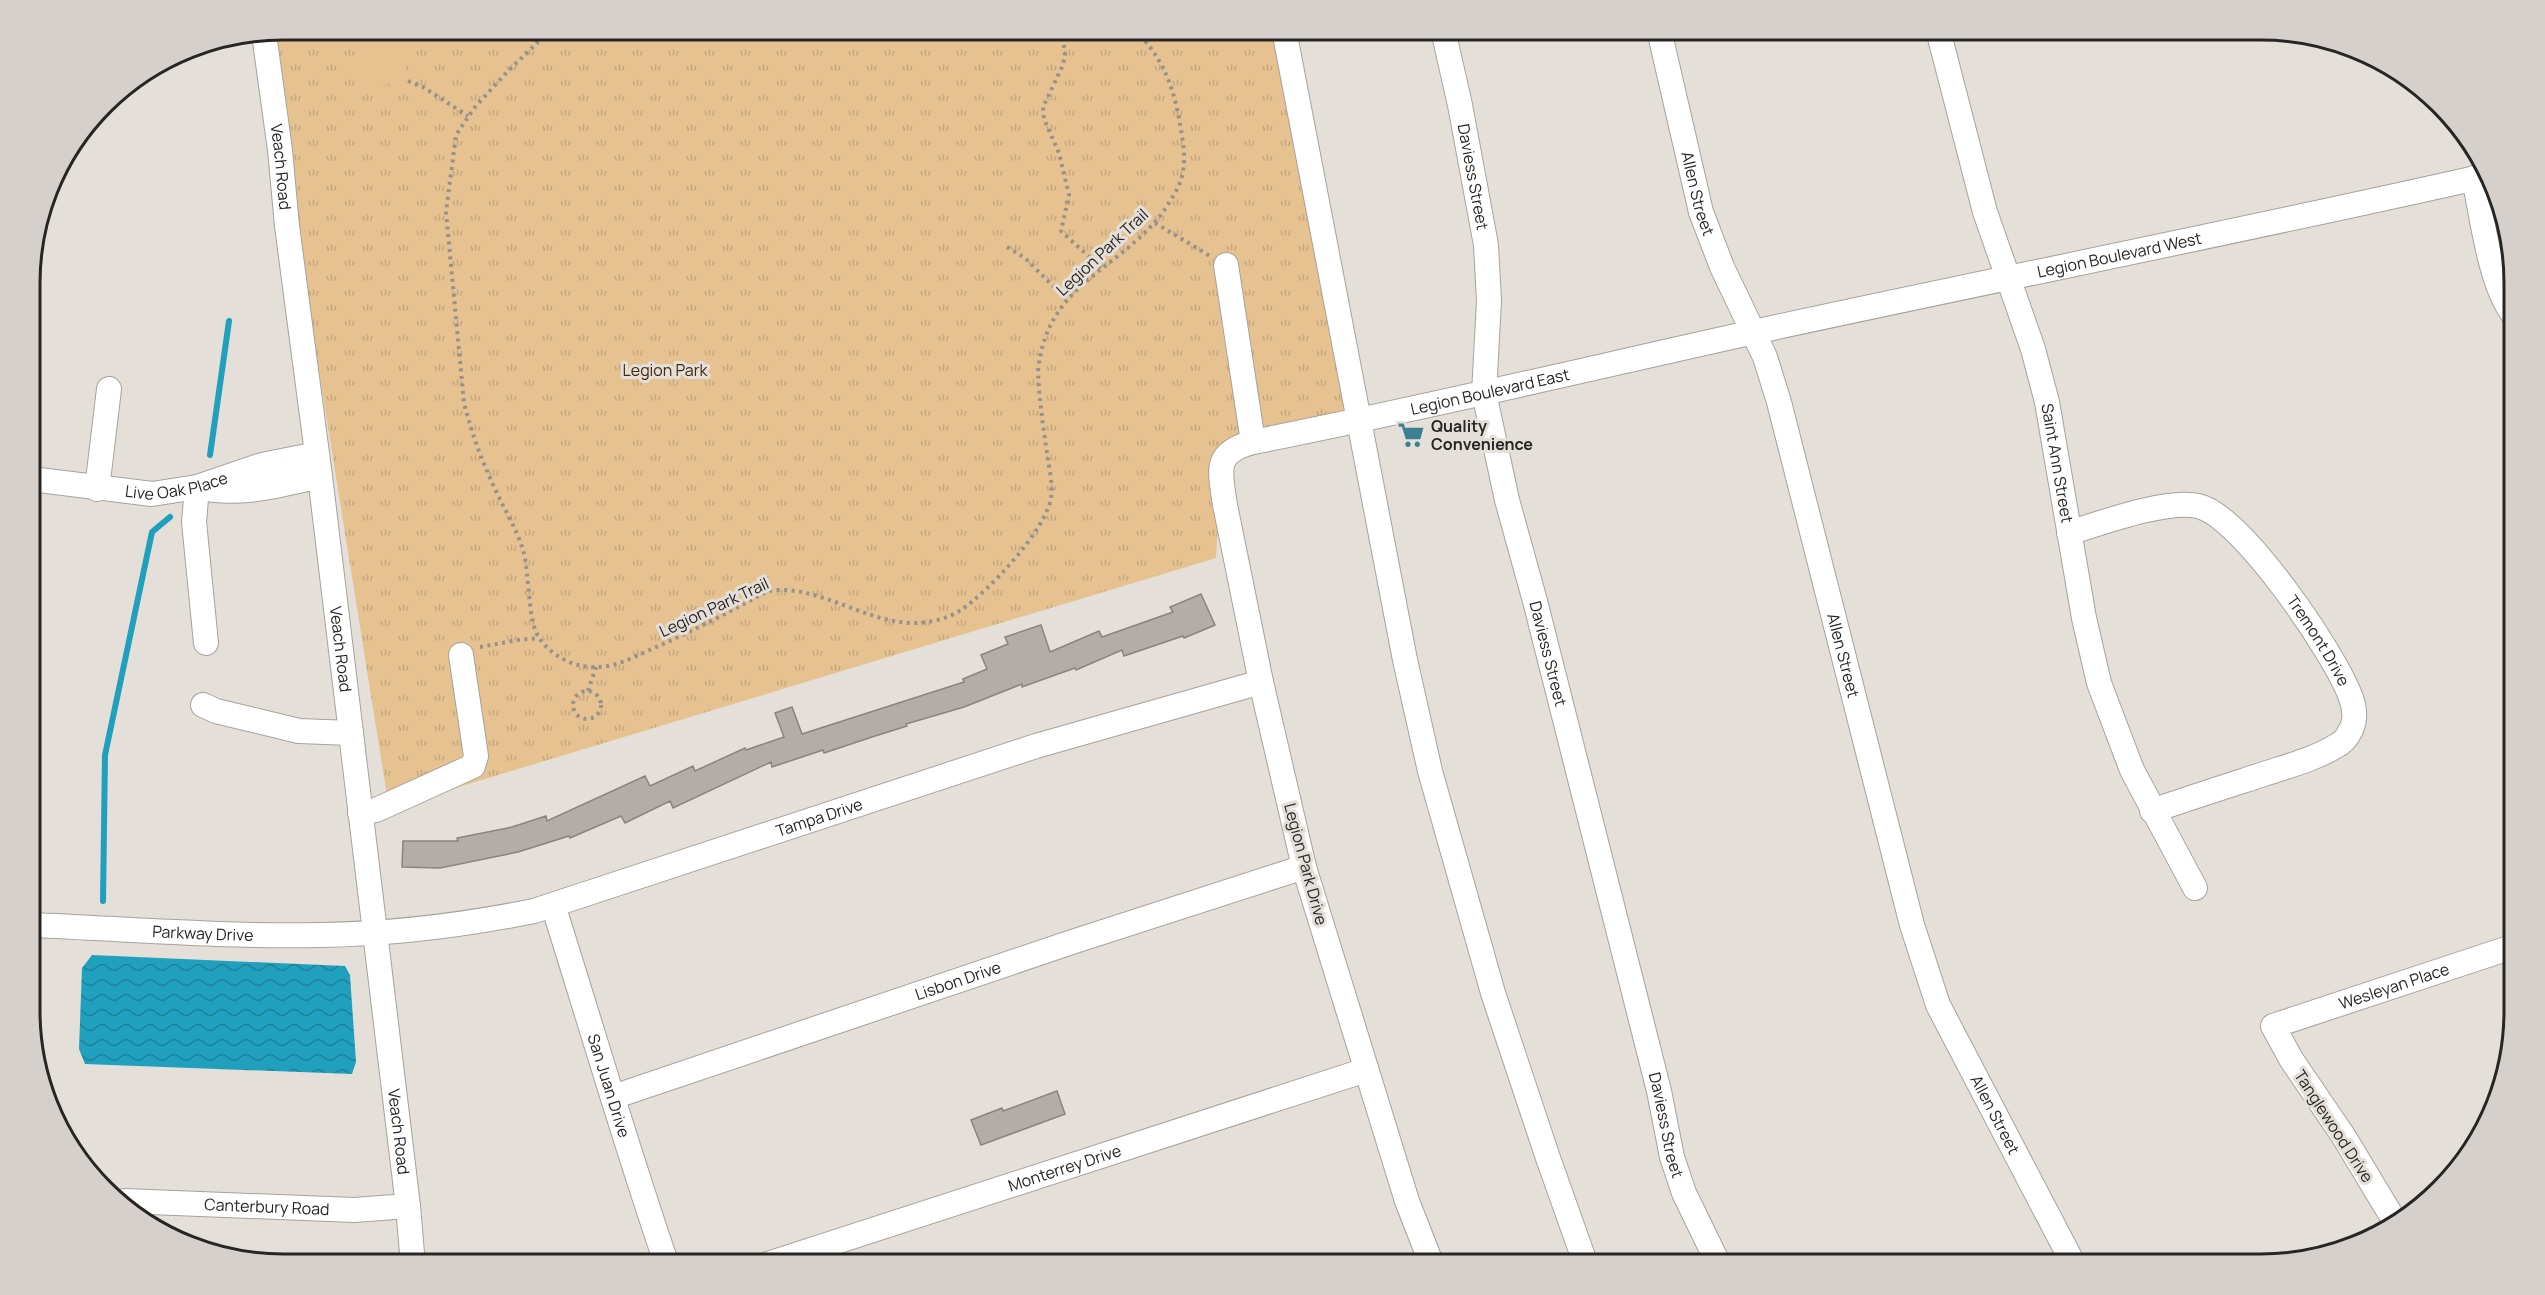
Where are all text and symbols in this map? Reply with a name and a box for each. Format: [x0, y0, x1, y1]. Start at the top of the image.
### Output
street label: Veach Road [266, 122, 296, 211]
street label: Daviess Street [1453, 122, 1494, 232]
street label: Allen Street [1676, 149, 1720, 239]
street label: Legion Park Trail [1051, 204, 1153, 300]
street label: Legion Boulevard West [2035, 227, 2204, 283]
park label: Legion Park [623, 359, 708, 381]
street label: Legion Boulevard East [1408, 363, 1572, 420]
street label: Saint Ann Street [2036, 402, 2079, 525]
place label: Quality Convenience [1431, 415, 1533, 455]
supermarket icon: Quality Convenience [1396, 420, 1426, 450]
street label: Live Oak Place [124, 466, 230, 505]
street label: Legion Park Trail [656, 572, 772, 642]
street label: Tremont Drive [2282, 591, 2355, 689]
street label: Daviess Street [1524, 599, 1572, 708]
street label: Veach Road [325, 605, 357, 693]
street label: Allen Street [1822, 611, 1865, 700]
street label: Tampa Drive [773, 793, 865, 842]
street label: Legion Park Drive [1279, 801, 1333, 927]
street label: Parkway Drive [152, 920, 254, 946]
street label: Lisbon Drive [912, 956, 1004, 1005]
street label: Wesleyan Place [2336, 958, 2452, 1014]
street label: San Juan Drive [583, 1031, 635, 1140]
street label: Tanglewood Drive [2289, 1065, 2379, 1187]
street label: Daviess Street [1644, 1070, 1689, 1181]
street label: Allen Street [1966, 1071, 2025, 1158]
street label: Veach Road [383, 1088, 415, 1176]
street label: Monterrey Drive [1005, 1139, 1124, 1196]
street label: Canterbury Road [204, 1193, 330, 1220]

